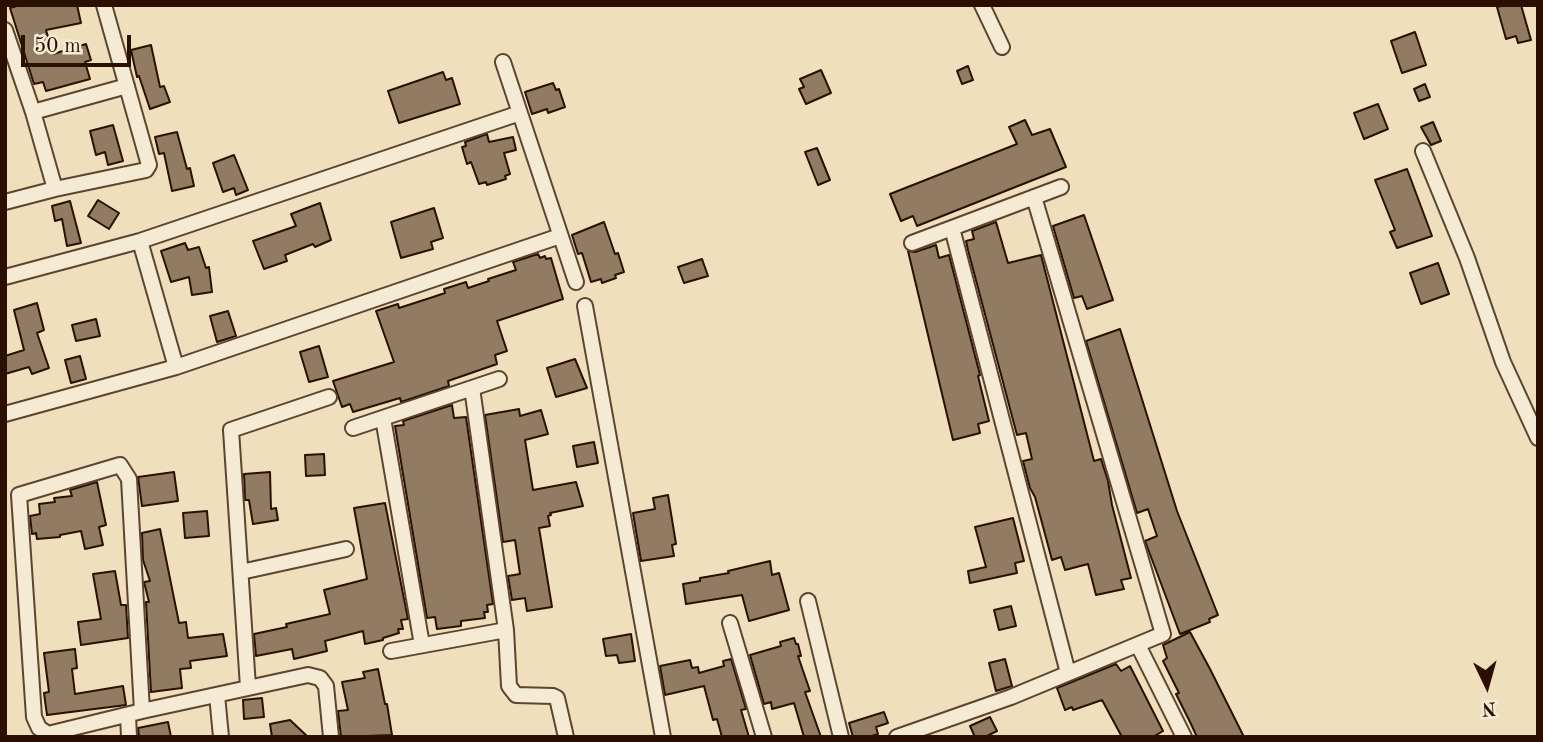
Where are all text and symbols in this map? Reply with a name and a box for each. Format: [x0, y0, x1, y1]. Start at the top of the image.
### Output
scale bar [24, 21, 135, 65]
text: 50 m [34, 36, 81, 57]
north arrow [1452, 651, 1522, 721]
text: N [1481, 697, 1497, 718]

